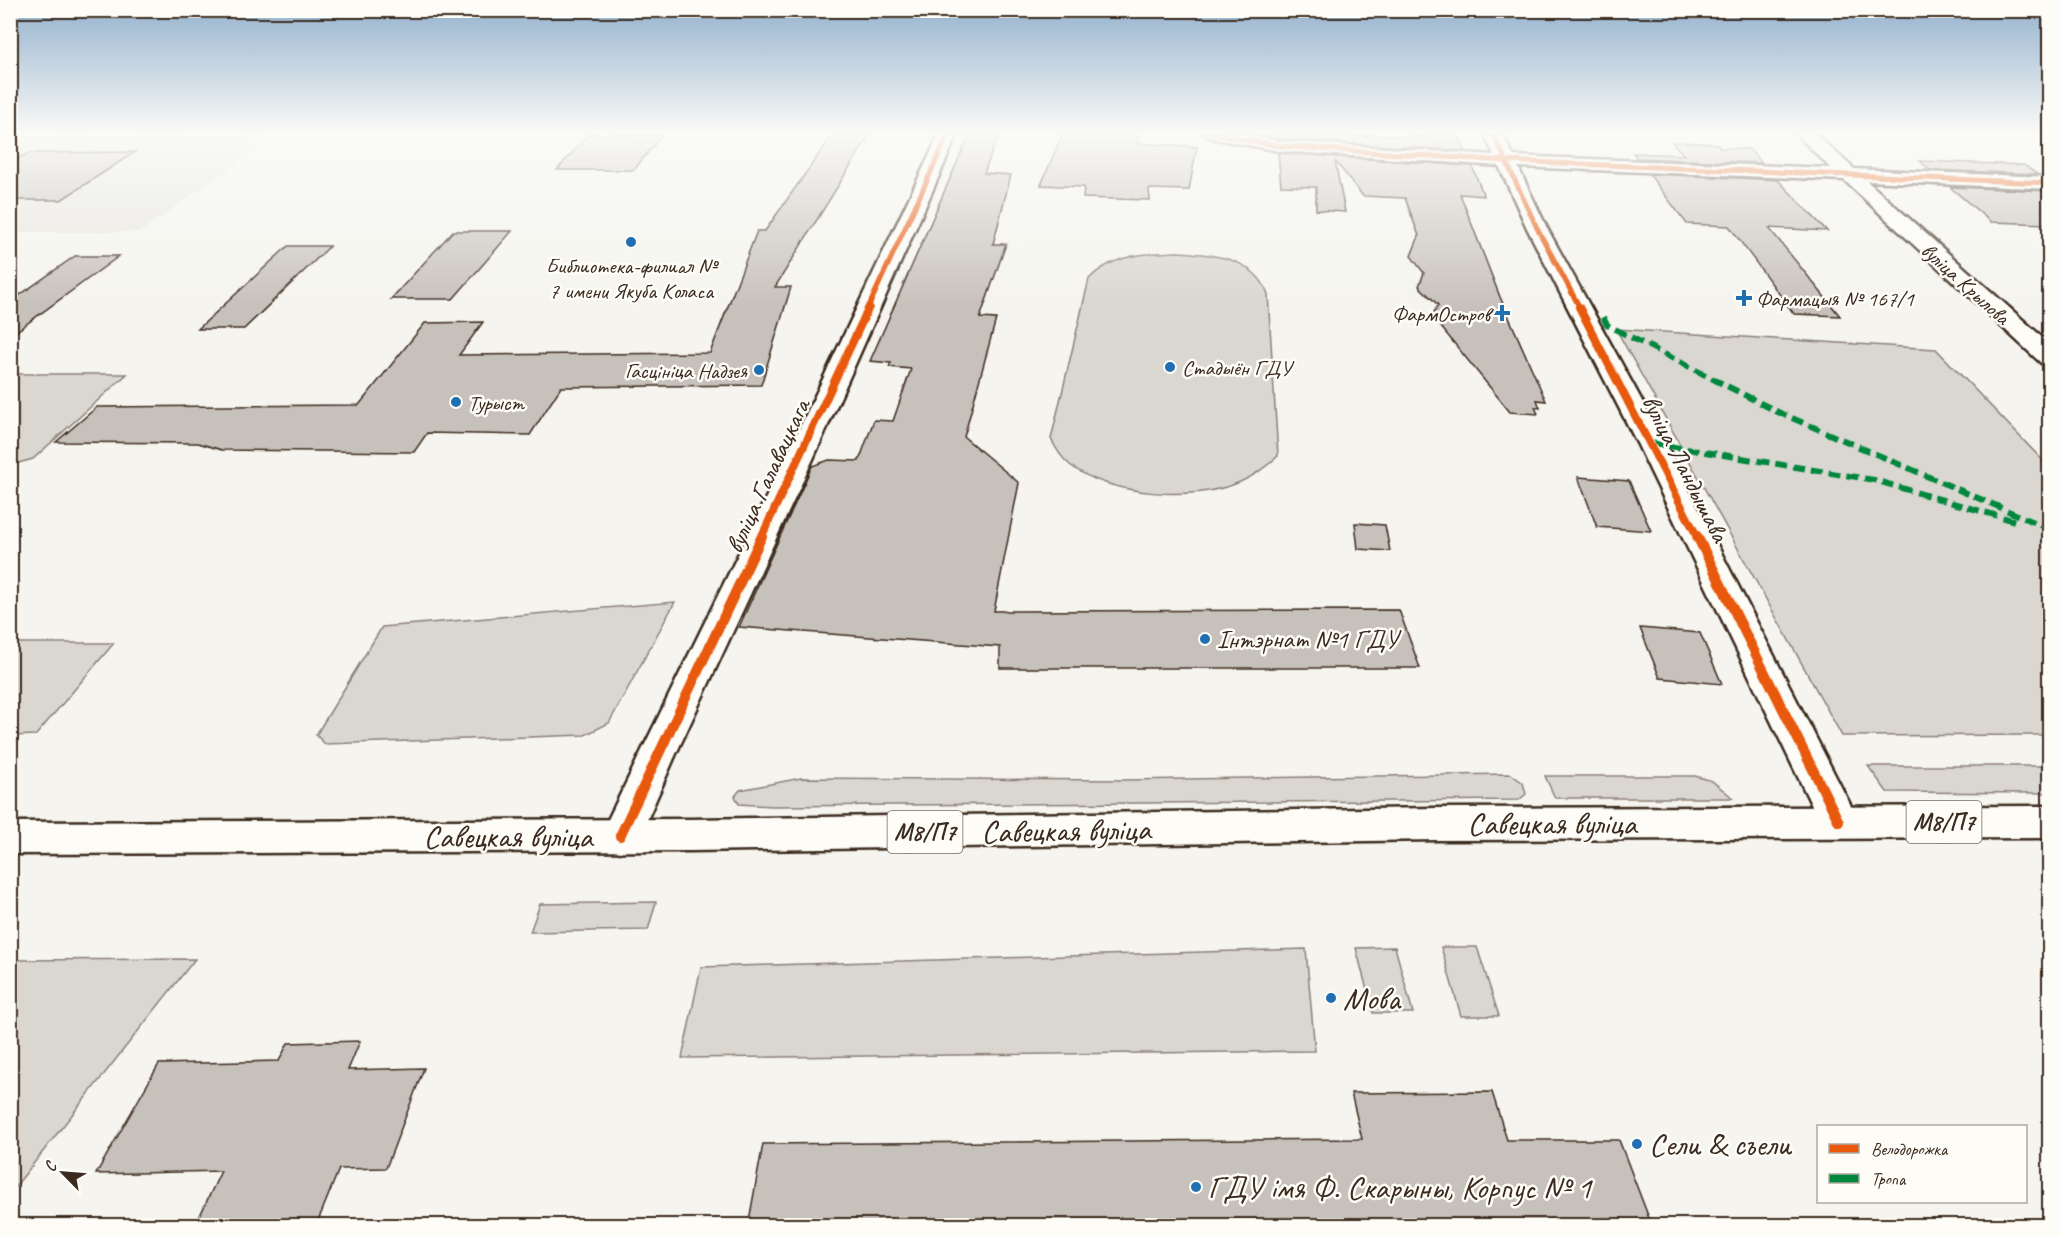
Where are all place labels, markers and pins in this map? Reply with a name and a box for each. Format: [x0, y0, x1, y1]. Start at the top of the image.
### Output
marker: Библиотека-филиал № 7 имени Якуба Коласа [624, 235, 638, 249]
place label: Библиотека-филиал № 7 имени Якуба Коласа [546, 252, 719, 305]
place label: Фармацыя № 167/1 [1756, 285, 1915, 313]
marker: Фармацыя № 167/1 [1737, 291, 1751, 305]
place label: ФармОстров [1392, 300, 1494, 328]
marker: ФармОстров [1495, 306, 1509, 320]
place label: Стадыён ГДУ [1182, 354, 1295, 382]
place label: Гасцініца Надзея [625, 357, 748, 385]
marker: Стадыён ГДУ [1163, 360, 1177, 374]
marker: Гасцініца Надзея [752, 363, 766, 377]
place label: Турыст [468, 389, 525, 417]
marker: Турыст [449, 395, 463, 409]
place label: Інтэрнат №1 ГДУ [1217, 623, 1402, 656]
marker: Інтэрнат №1 ГДУ [1198, 632, 1212, 646]
place label: Мова [1343, 978, 1402, 1019]
marker: Мова [1324, 991, 1338, 1005]
place label: Сели & съели [1649, 1124, 1793, 1165]
marker: Сели & съели [1630, 1137, 1644, 1151]
place label: ГДУ імя Ф. Скарыны, Корпус № 1 [1208, 1167, 1593, 1208]
marker: ГДУ імя Ф. Скарыны, Корпус № 1 [1189, 1180, 1203, 1194]

